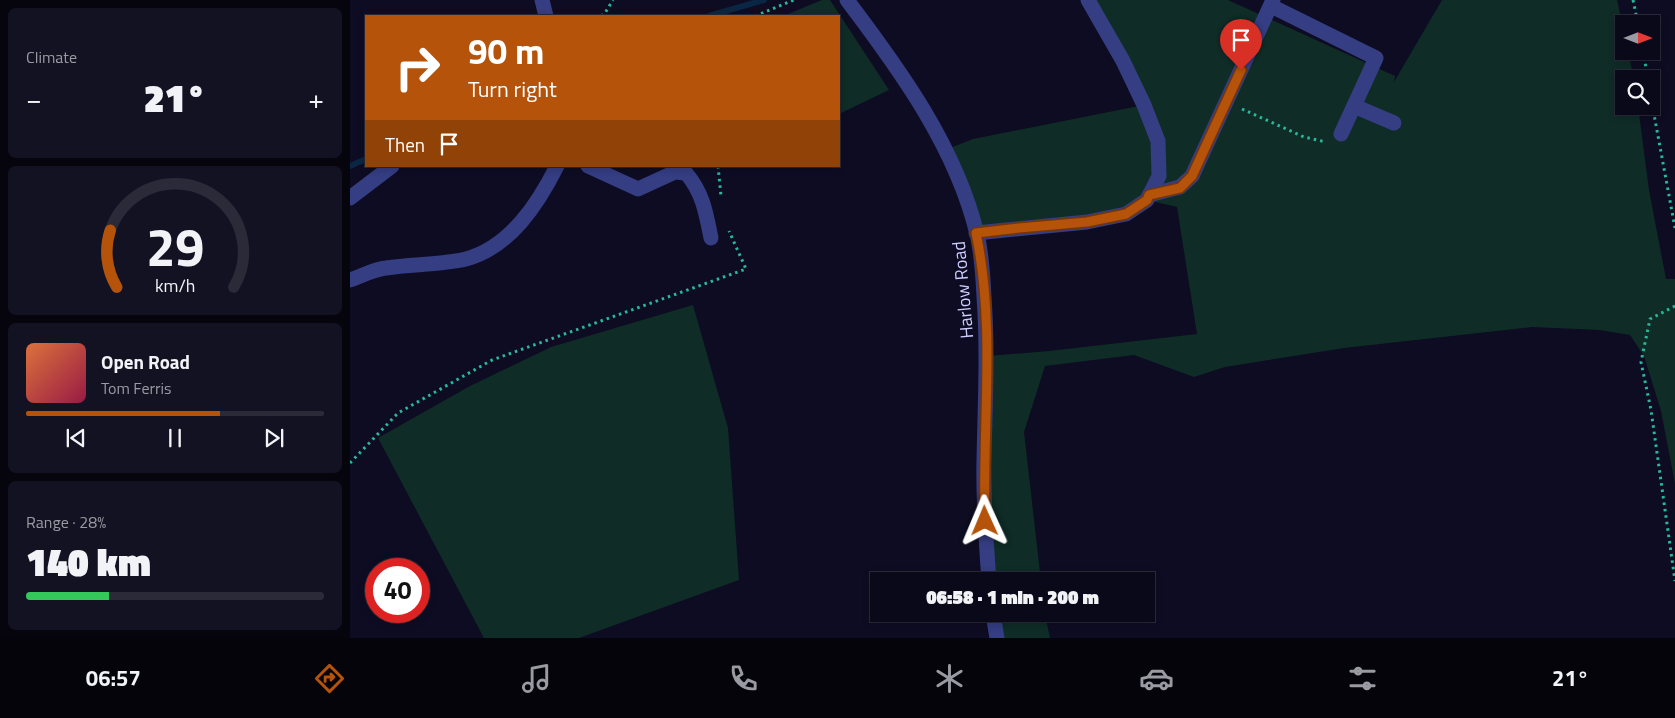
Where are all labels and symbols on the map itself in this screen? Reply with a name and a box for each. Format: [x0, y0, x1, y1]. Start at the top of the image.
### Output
north arrow [1615, 15, 1660, 60]
pin [1220, 19, 1262, 70]
street label: Harlow Road [945, 240, 980, 340]
position arrow [958, 494, 1010, 546]
speed limit sign: 40 [365, 558, 430, 623]

